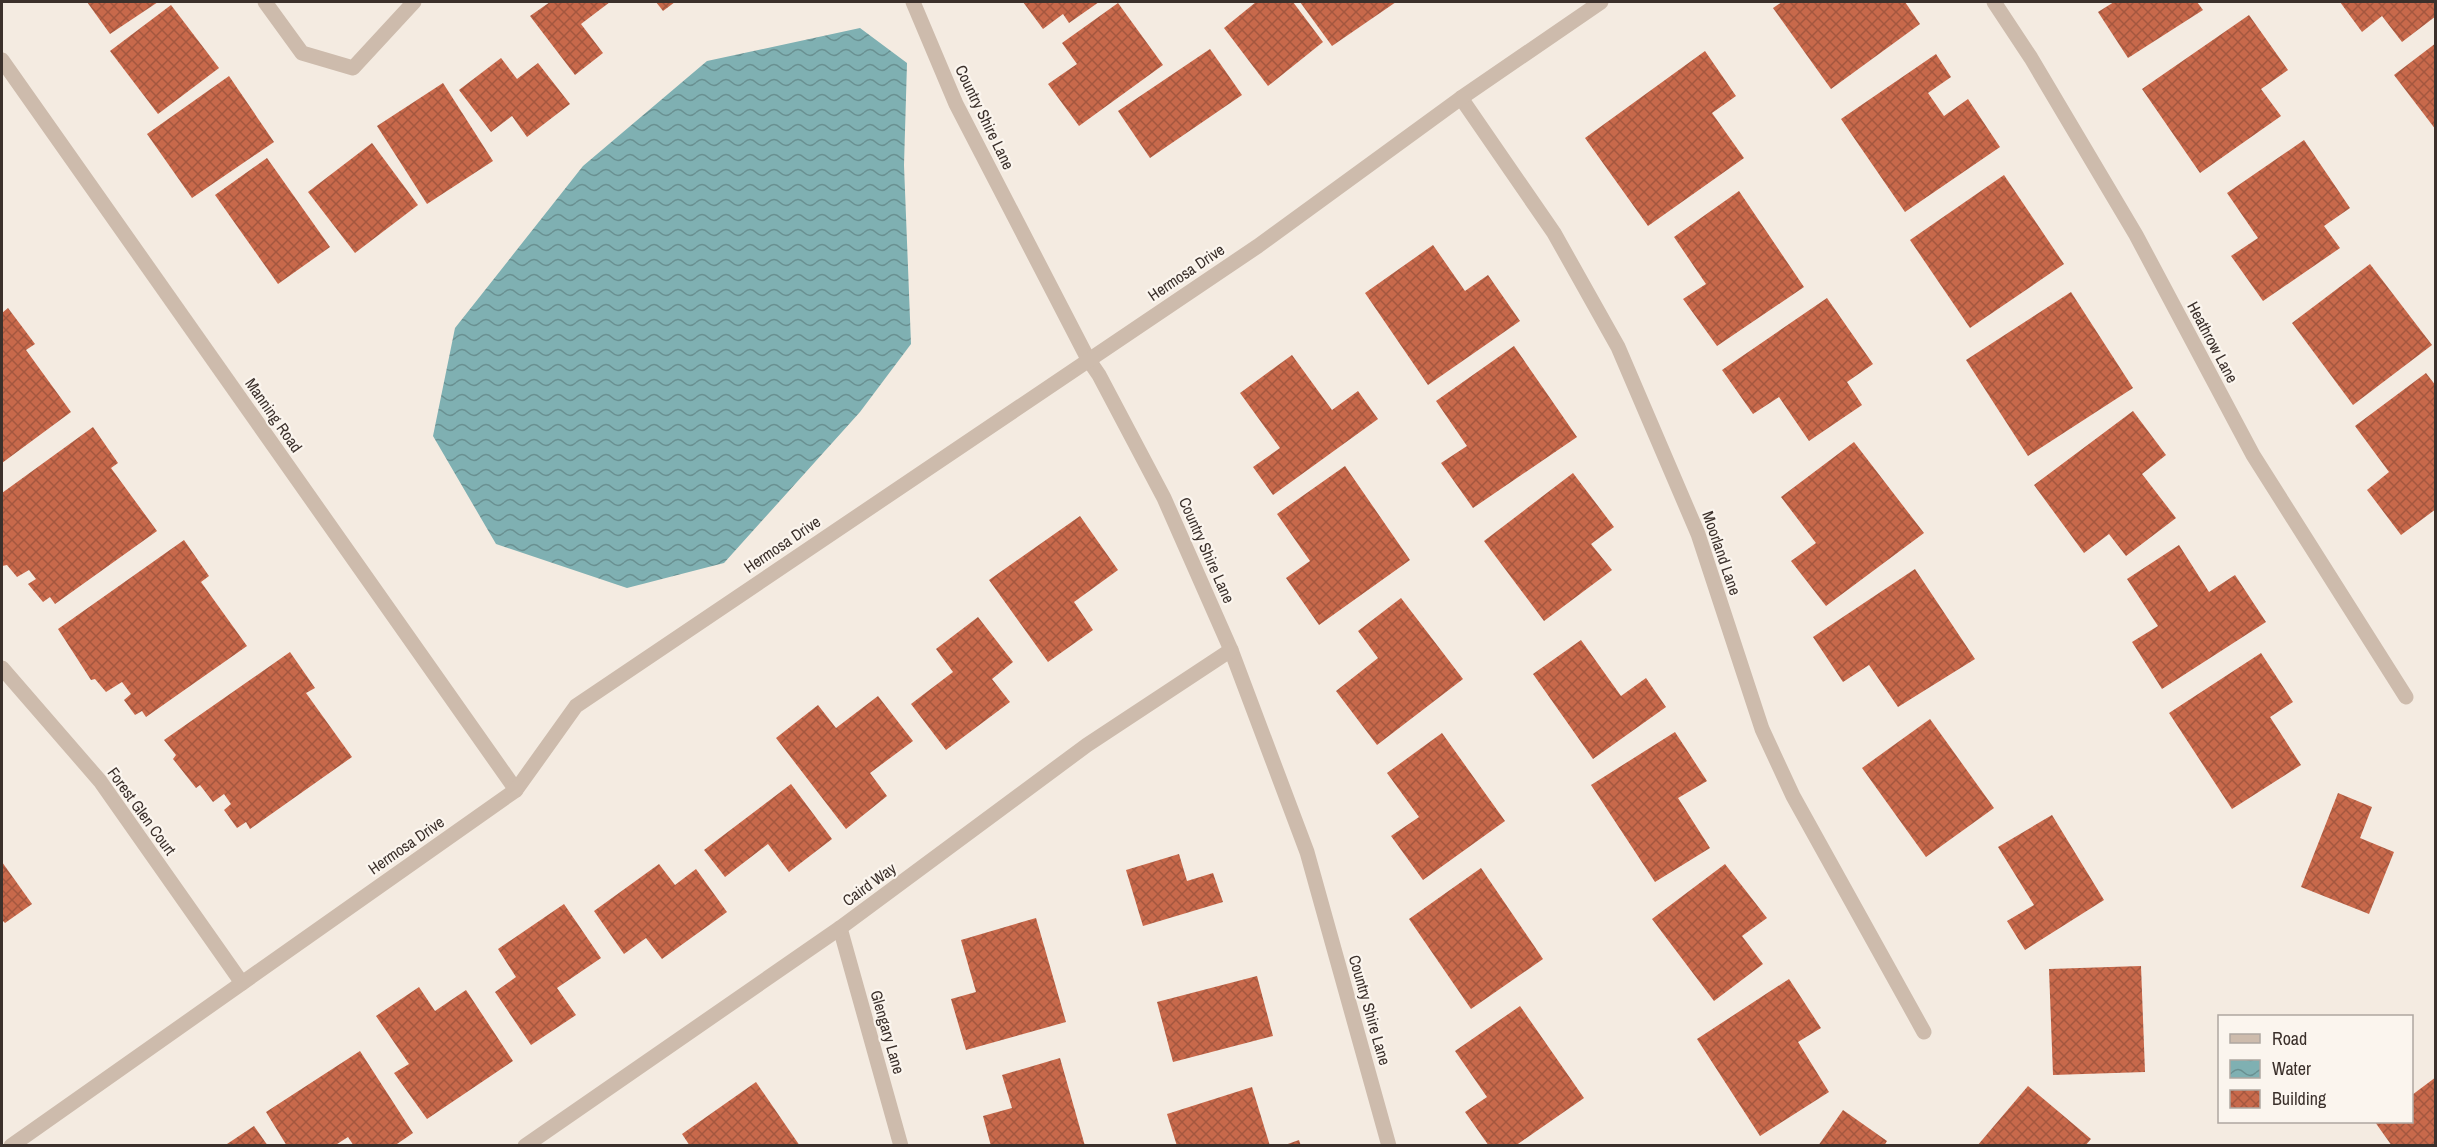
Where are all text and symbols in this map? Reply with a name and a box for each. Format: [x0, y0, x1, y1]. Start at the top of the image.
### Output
street label: Country Shire Lane [950, 61, 1020, 173]
street label: Hermosa Drive [1143, 238, 1229, 306]
street label: Heathrow Lane [2182, 298, 2244, 386]
street label: Manning Road [240, 373, 308, 457]
street label: Country Shire Lane [1174, 494, 1240, 606]
street label: Moorland Lane [1697, 508, 1747, 598]
street label: Hermosa Drive [739, 510, 825, 578]
street label: Forest Glen Court [103, 763, 182, 860]
street label: Hermosa Drive [364, 811, 448, 879]
street label: Caird Way [838, 857, 901, 911]
street label: Country Shire Lane [1344, 952, 1396, 1068]
street label: Glengary Lane [866, 988, 910, 1076]
legend [2218, 1015, 2413, 1123]
text: Road [2272, 1026, 2307, 1051]
text: Water [2272, 1056, 2311, 1081]
text: Building [2272, 1086, 2327, 1111]

